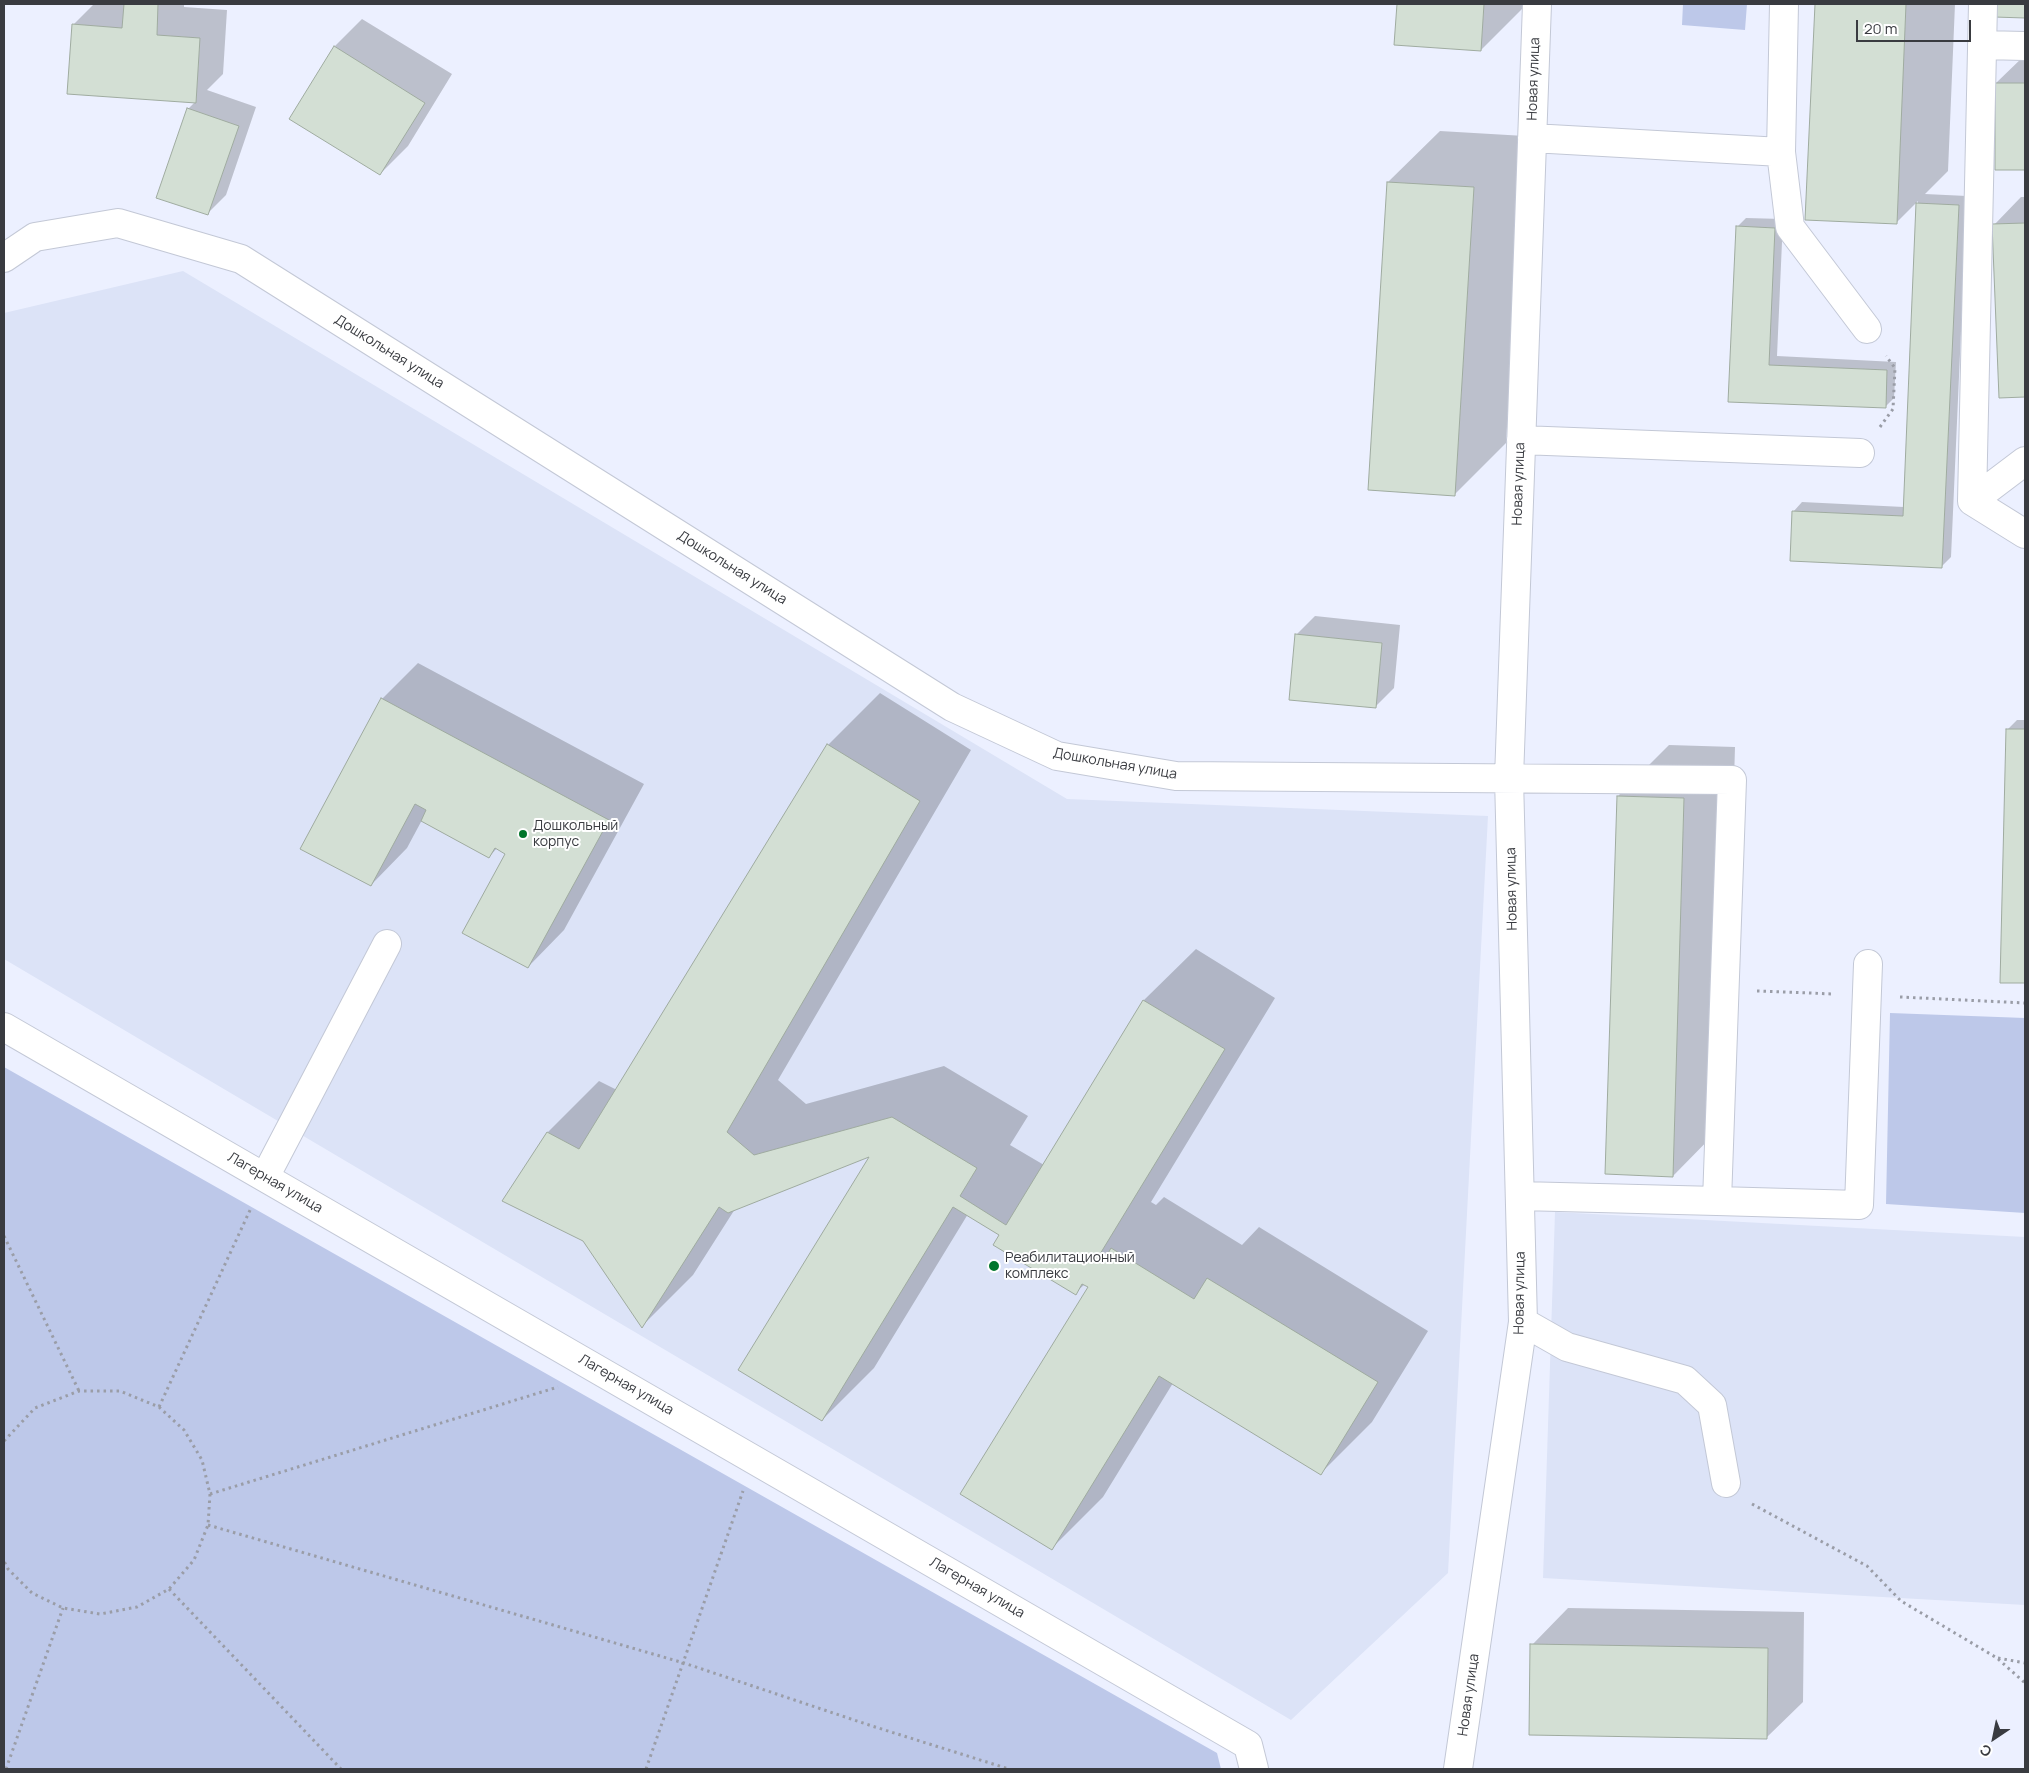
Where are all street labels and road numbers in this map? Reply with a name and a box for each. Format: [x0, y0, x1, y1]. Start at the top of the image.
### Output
street label: Новая улица [1524, 37, 1544, 121]
street label: Дошкольная улица [331, 312, 447, 392]
street label: Новая улица [1509, 442, 1529, 526]
street label: Дошкольная улица [674, 528, 790, 608]
street label: Дошкольная улица [1052, 745, 1178, 783]
street label: Новая улица [1503, 847, 1521, 931]
street label: Лагерная улица [225, 1149, 325, 1217]
street label: Новая улица [1511, 1251, 1529, 1335]
street label: Лагерная улица [576, 1351, 676, 1419]
street label: Лагерная улица [927, 1554, 1027, 1622]
street label: Новая улица [1455, 1653, 1483, 1737]

